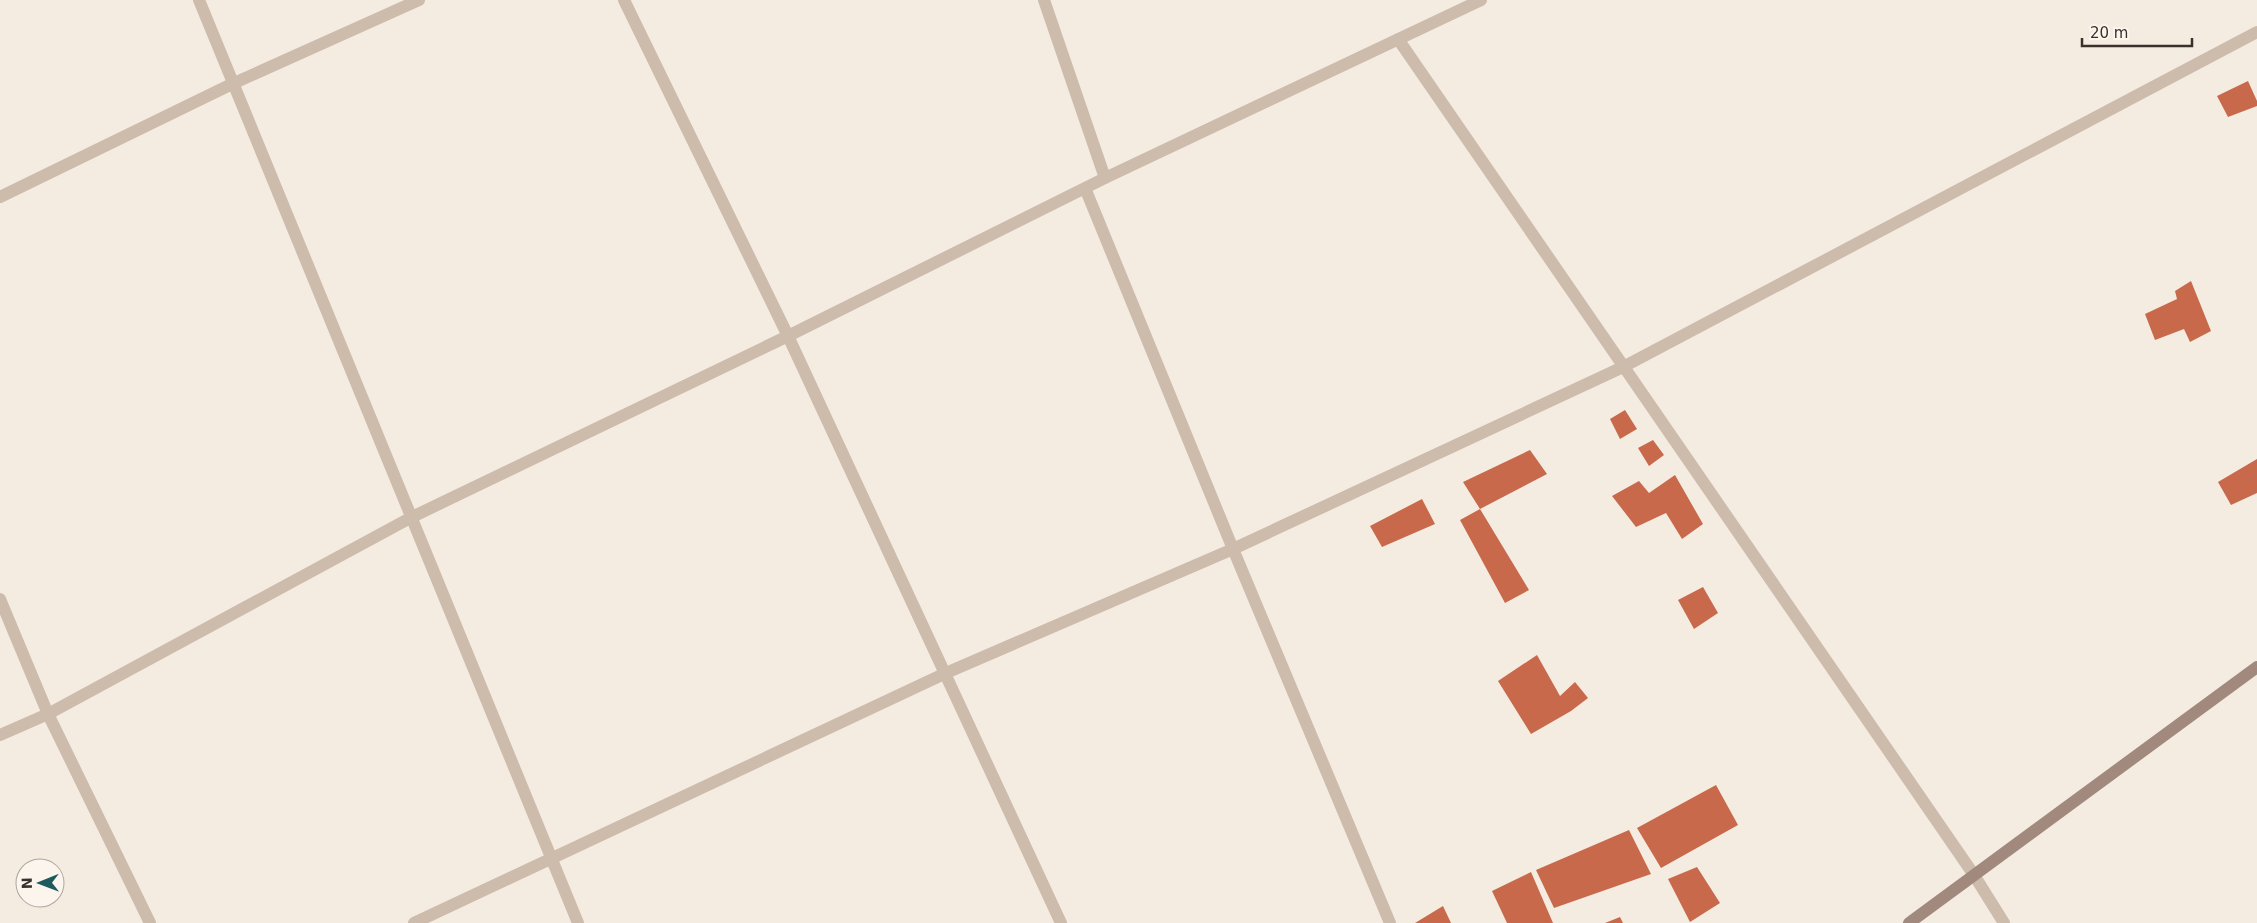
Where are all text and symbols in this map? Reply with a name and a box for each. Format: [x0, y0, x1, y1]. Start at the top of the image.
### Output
scale bar [2082, 15, 2192, 47]
text: 20 m [2090, 24, 2128, 42]
north arrow [15, 858, 65, 908]
text: N [19, 877, 35, 889]

